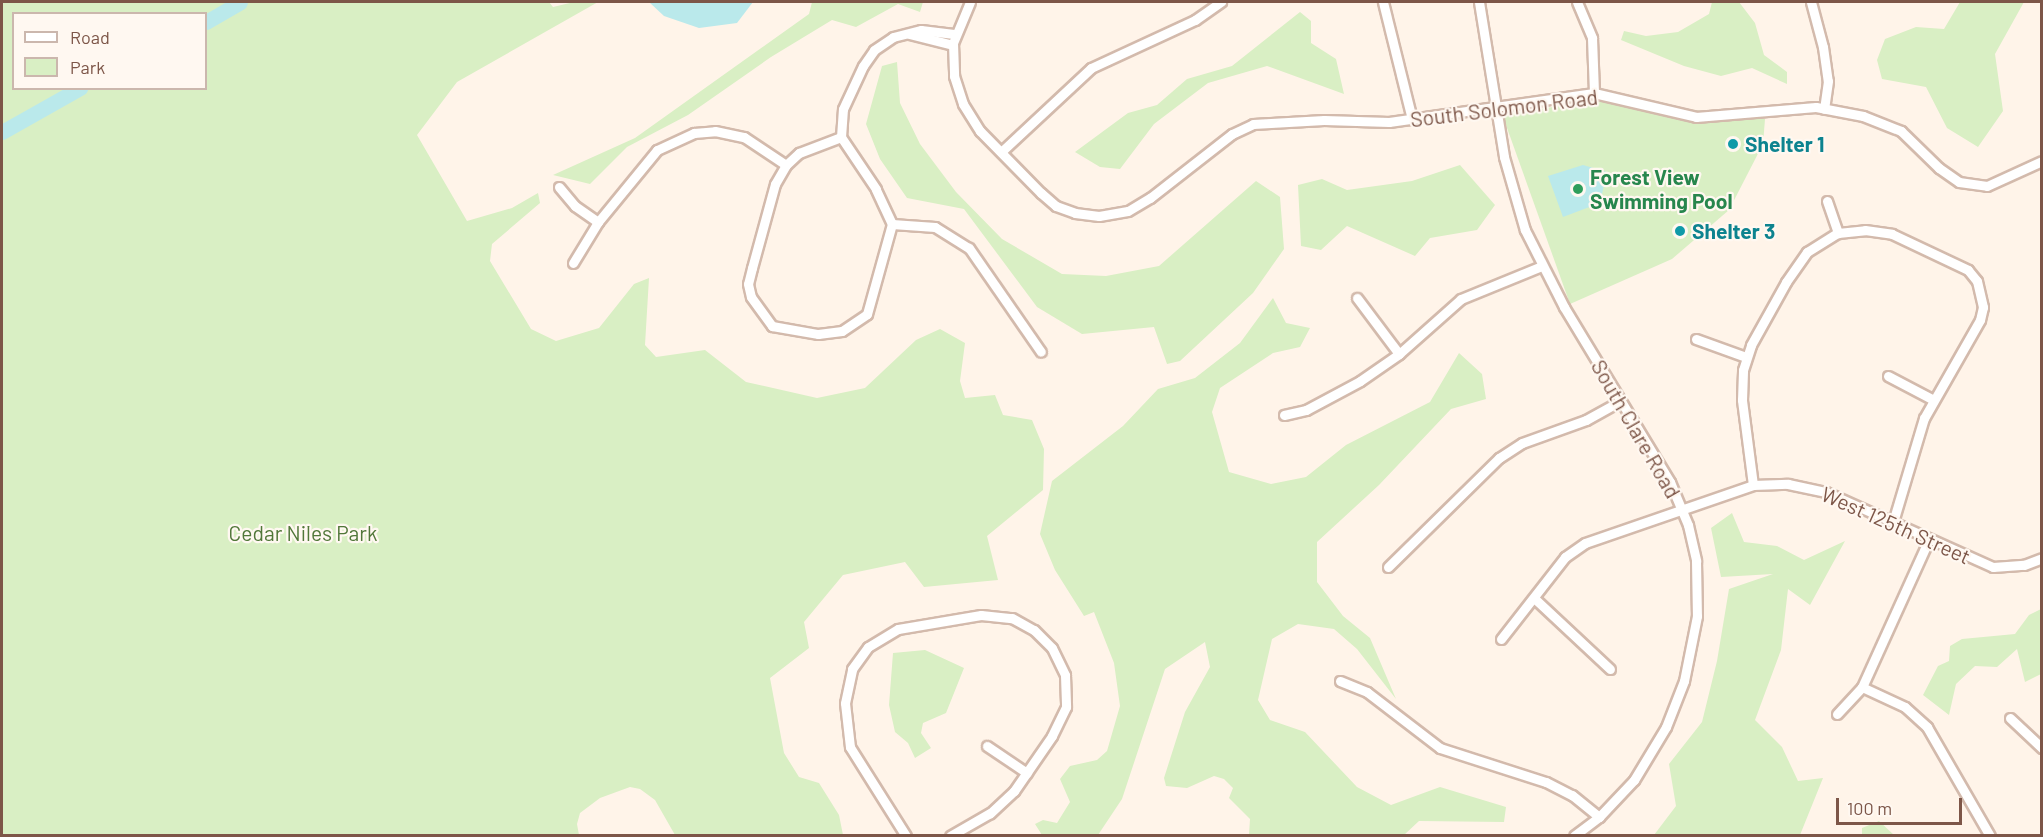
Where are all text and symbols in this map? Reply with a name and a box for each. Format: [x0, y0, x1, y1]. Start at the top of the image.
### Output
legend [12, 12, 207, 90]
text: Road [70, 26, 110, 48]
text: Park [70, 56, 105, 78]
street label: South Solomon Road [1409, 84, 1599, 132]
place label: Shelter 1 [1745, 131, 1824, 157]
marker: Shelter 1 [1726, 137, 1740, 151]
place label: Forest View Swimming Pool [1590, 164, 1733, 214]
marker: Forest View Swimming Pool [1571, 182, 1585, 196]
place label: Shelter 3 [1692, 218, 1775, 244]
marker: Shelter 3 [1673, 224, 1687, 238]
street label: South Clare Road [1586, 355, 1686, 503]
street label: West 125th Street [1818, 481, 1974, 569]
park label: Cedar Niles Park [229, 520, 377, 546]
scale bar [1839, 786, 1965, 824]
text: 100 m [1847, 797, 1892, 819]

